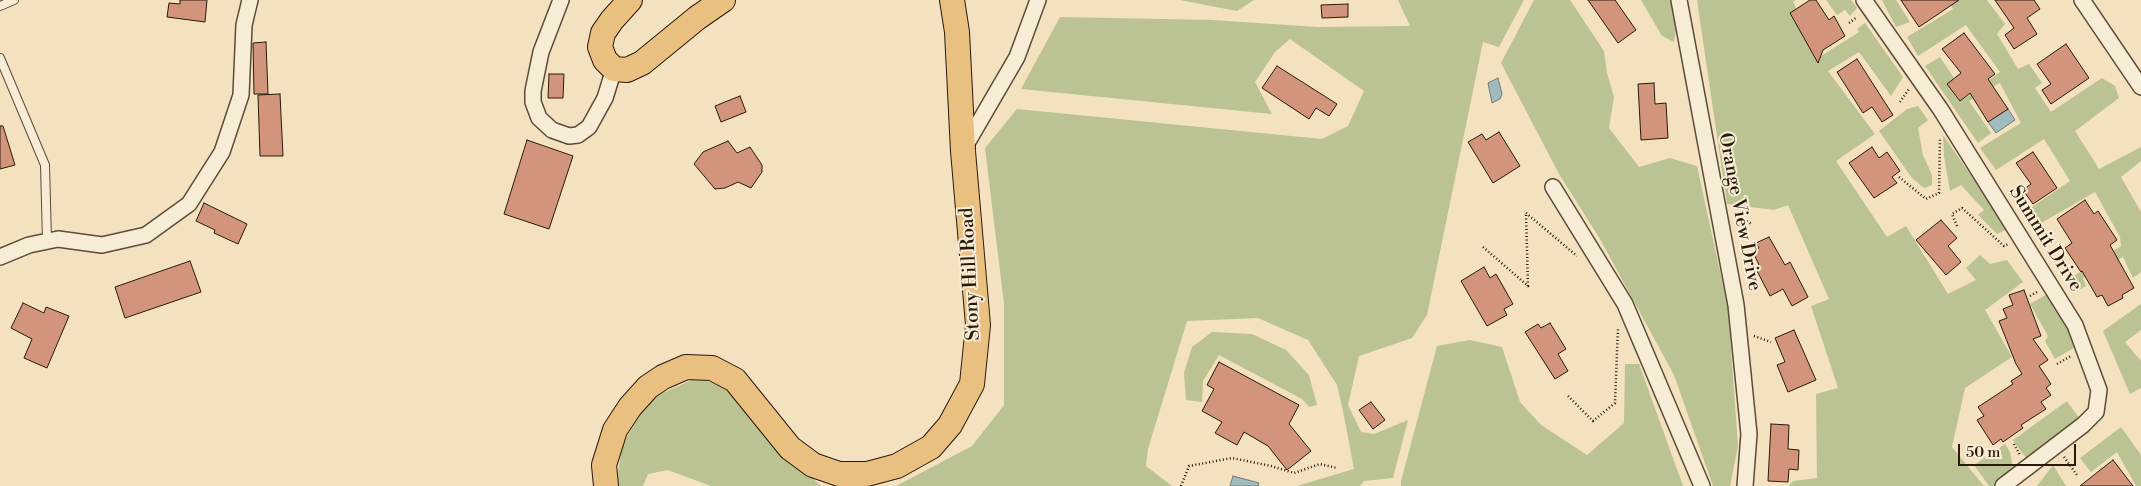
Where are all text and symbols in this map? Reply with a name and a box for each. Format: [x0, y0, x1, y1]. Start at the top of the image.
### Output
street label: Orange View Drive [1712, 131, 1766, 293]
street label: Summit Drive [2004, 182, 2086, 296]
street label: Stony Hill Road [956, 207, 986, 341]
scale bar [1961, 434, 2078, 466]
text: 50 m [1966, 443, 2000, 462]

